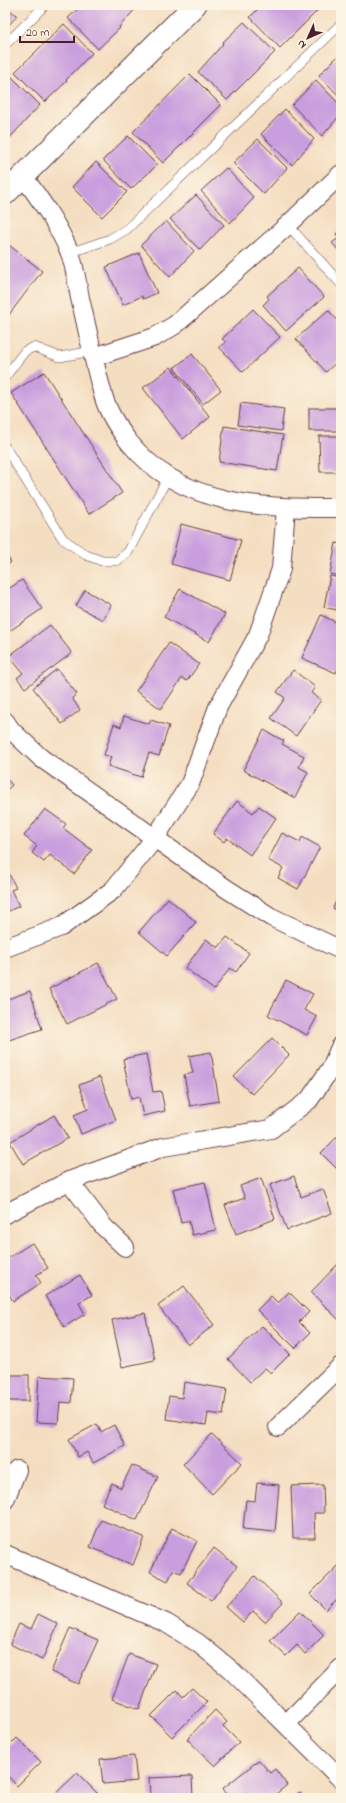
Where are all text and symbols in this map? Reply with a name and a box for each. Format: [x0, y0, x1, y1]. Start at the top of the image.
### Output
scale bar [20, 18, 74, 44]
north arrow [288, 18, 328, 58]
text: 20 m [26, 24, 49, 42]
text: N [293, 36, 310, 53]

